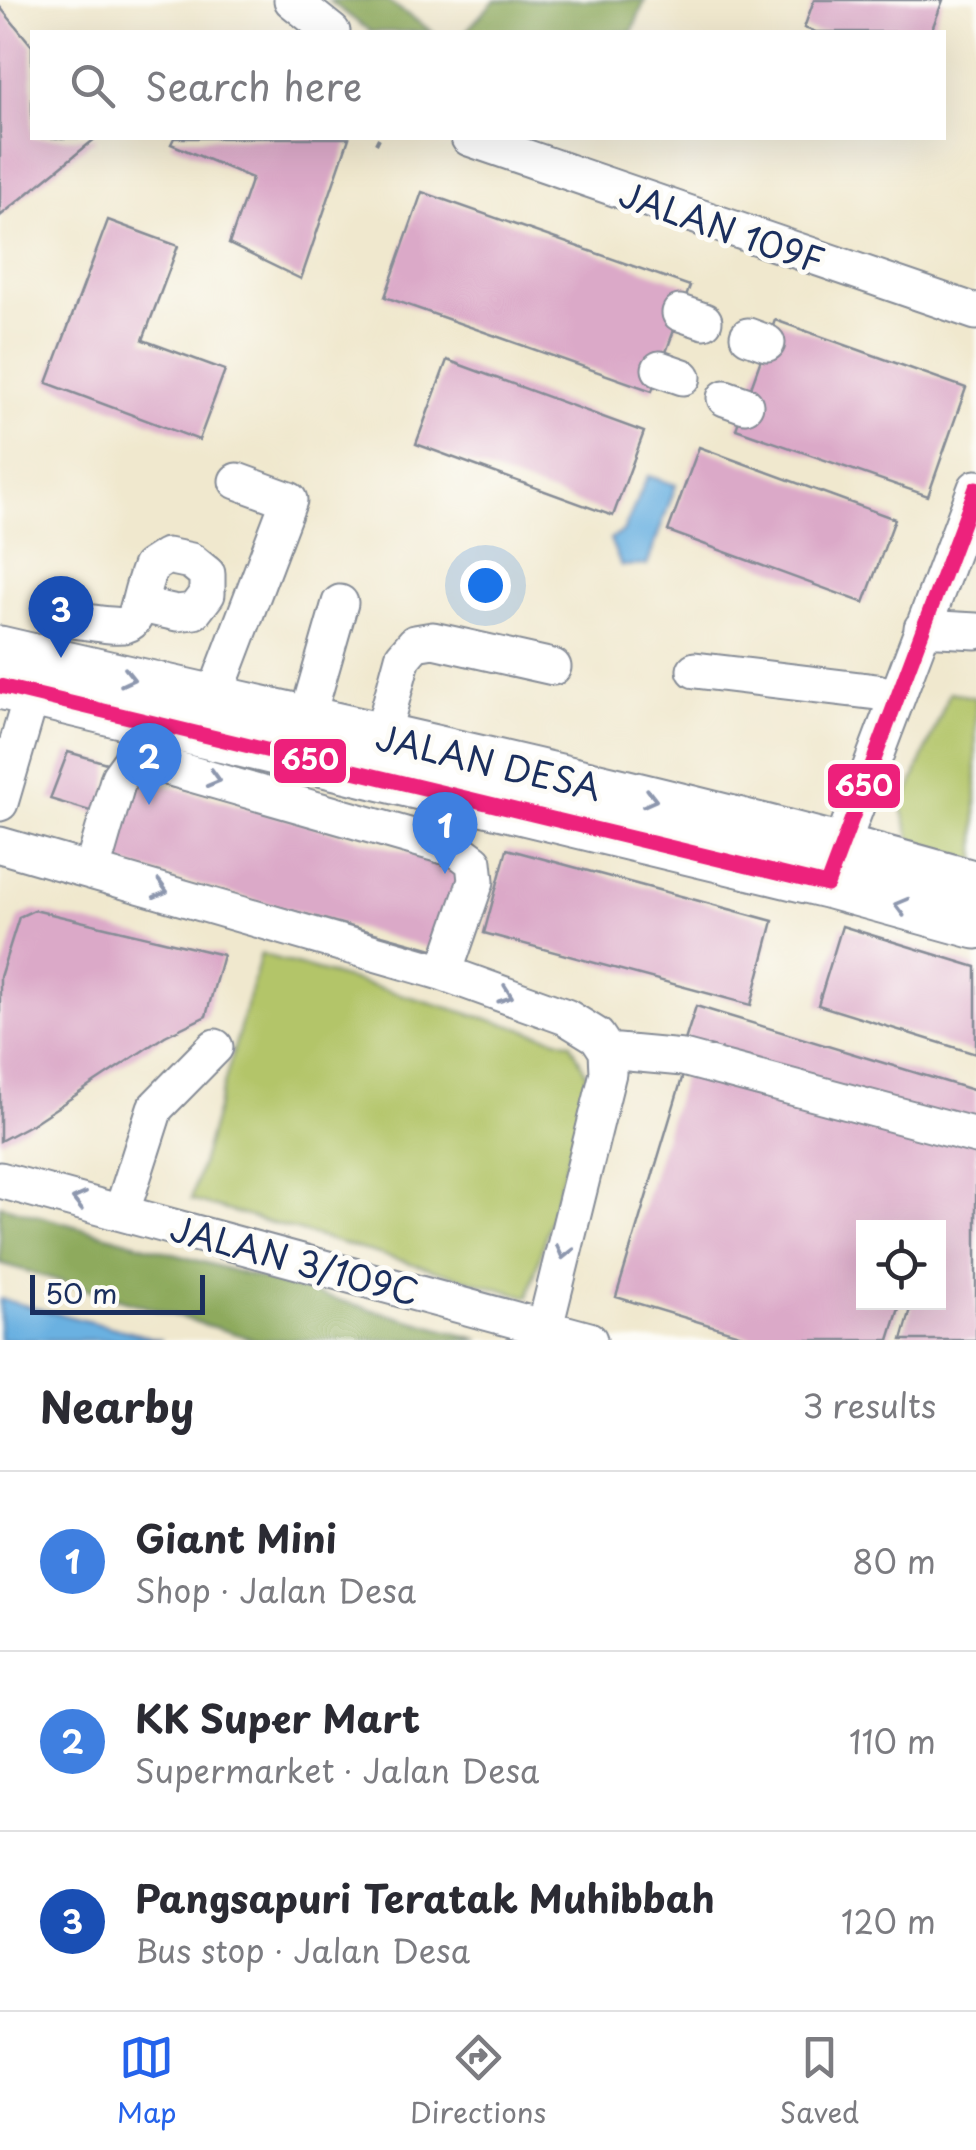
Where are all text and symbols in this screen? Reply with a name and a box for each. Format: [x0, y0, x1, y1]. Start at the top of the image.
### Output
search box [30, 30, 946, 140]
text: Search here [145, 57, 362, 114]
icon: search [65, 58, 120, 113]
street label: JALAN 109F [612, 166, 832, 286]
your location [460, 560, 511, 611]
pin: 3 [28, 576, 94, 658]
one-way arrow [119, 666, 136, 687]
street label: JALAN DESA [371, 709, 607, 813]
pin: 2 [116, 722, 182, 805]
line badge: 650 [272, 737, 348, 785]
text: 650 [281, 737, 339, 780]
line badge: 650 [826, 762, 902, 810]
text: 650 [835, 763, 893, 806]
one-way arrow [205, 767, 222, 788]
one-way arrow [641, 787, 658, 808]
pin: 1 [412, 792, 478, 874]
one-way arrow [152, 878, 169, 899]
one-way arrow [893, 896, 910, 917]
one-way arrow [496, 983, 513, 1004]
one-way arrow [71, 1191, 88, 1212]
street label: JALAN 3/109C [165, 1200, 425, 1318]
map controls [856, 1220, 946, 1310]
button: locate [856, 1220, 946, 1310]
one-way arrow [555, 1243, 576, 1260]
scale bar [30, 1270, 205, 1314]
text: 50 m [45, 1271, 118, 1314]
text: Nearby [40, 1374, 194, 1437]
text: 3 results [802, 1381, 936, 1429]
text: Giant Mini [135, 1509, 337, 1566]
text: 1 [65, 1537, 80, 1585]
text: 80 m [852, 1537, 936, 1585]
text: Shop · Jalan Desa [135, 1566, 416, 1614]
text: KK Super Mart [135, 1689, 420, 1746]
text: 2 [61, 1717, 84, 1765]
text: 110 m [849, 1717, 936, 1765]
text: Supermarket · Jalan Desa [135, 1746, 539, 1794]
text: Pangsapuri Teratak Muhibbah [135, 1869, 715, 1926]
text: 3 [62, 1897, 83, 1945]
text: 120 m [841, 1897, 936, 1945]
text: Bus stop · Jalan Desa [135, 1926, 470, 1974]
tab: Map [117, 2030, 177, 2133]
tab: Directions [410, 2030, 546, 2133]
tab: Saved [780, 2030, 859, 2133]

